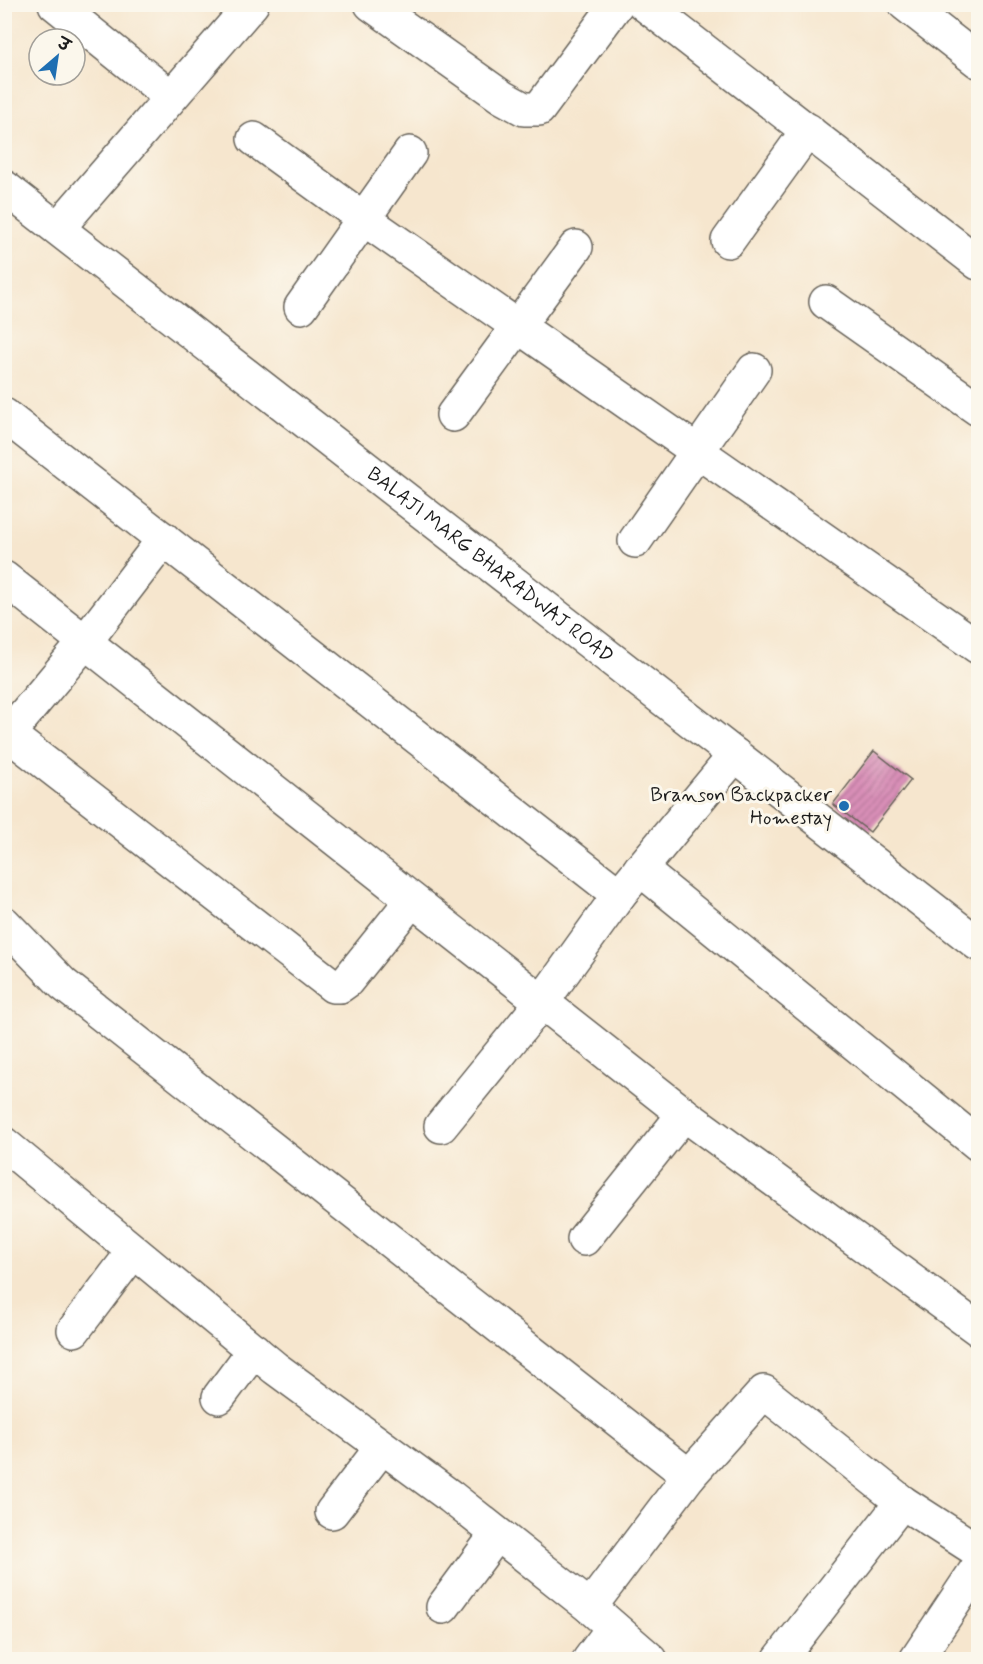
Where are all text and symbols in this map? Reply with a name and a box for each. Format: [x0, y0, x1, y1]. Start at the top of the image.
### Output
north arrow [27, 27, 87, 87]
text: उ [52, 32, 74, 58]
street label: BALAJI MARG BHARADWAJ ROAD [361, 461, 619, 669]
place label: Branson Backpacker Homestay [650, 782, 833, 832]
marker: Branson Backpacker Homestay [837, 799, 851, 813]

